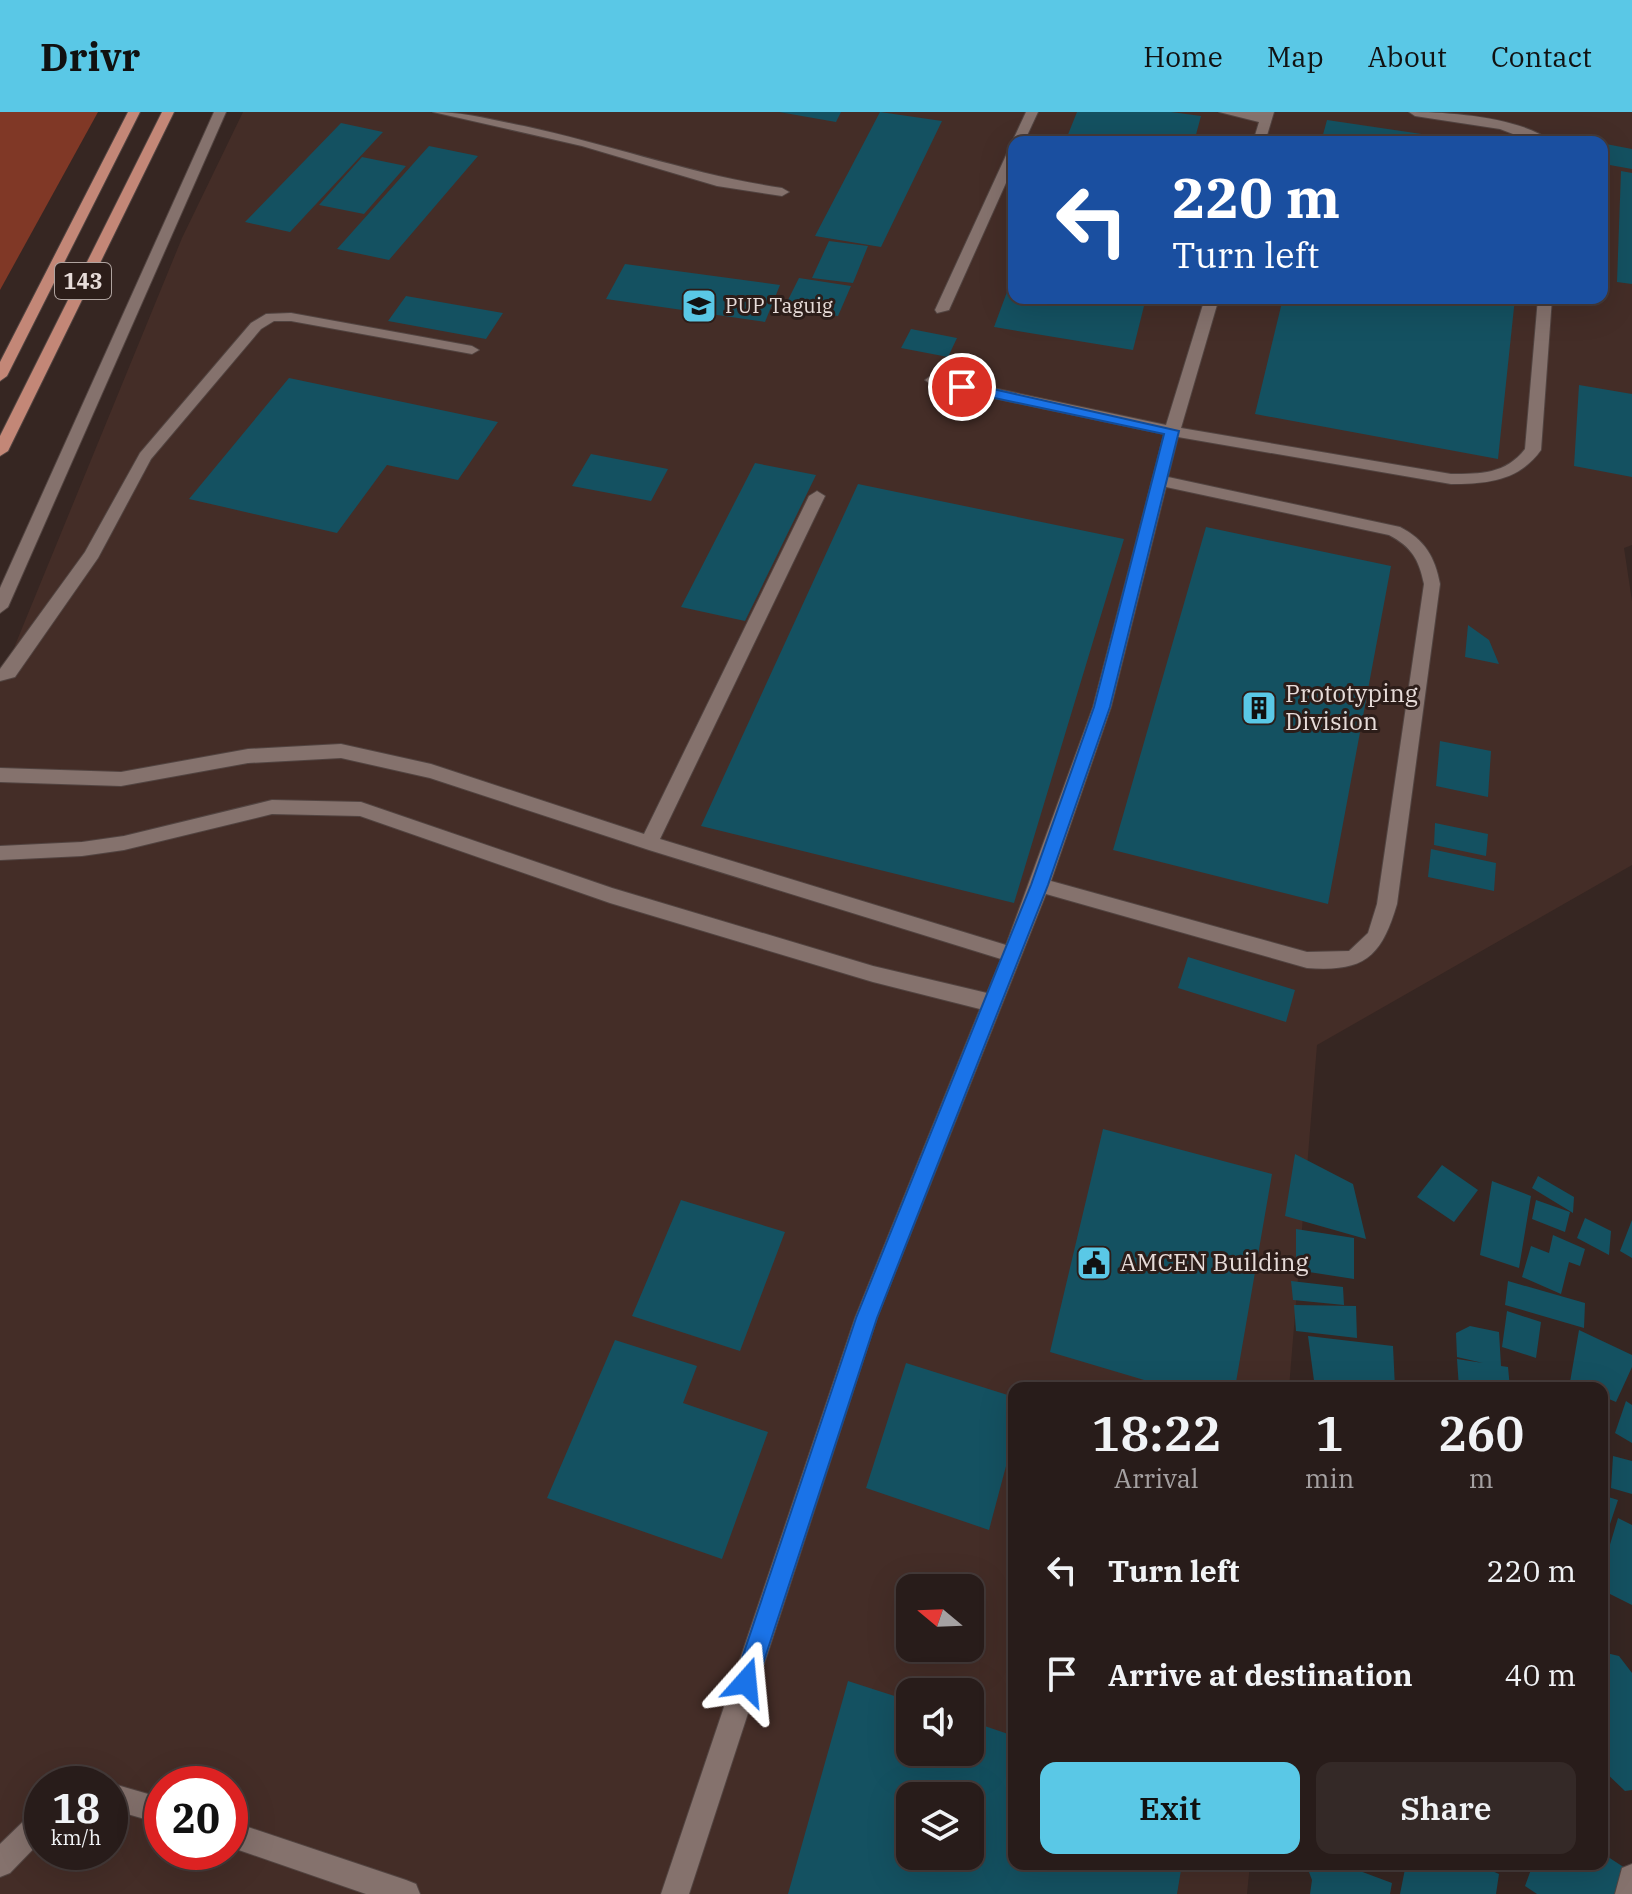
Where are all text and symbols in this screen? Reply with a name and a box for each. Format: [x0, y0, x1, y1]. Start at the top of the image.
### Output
text: Drivr [40, 32, 140, 81]
text: Home [1143, 38, 1223, 75]
text: Map [1267, 38, 1324, 75]
text: About [1368, 38, 1447, 75]
text: Contact [1491, 38, 1592, 75]
text: 220 m [1172, 161, 1340, 233]
icon: left [1040, 168, 1144, 272]
text: Turn left [1172, 231, 1319, 278]
road number: 143 [55, 263, 111, 299]
school or university icon: PUP Taguig [680, 287, 718, 325]
place label: PUP Taguig [725, 292, 833, 319]
pin [928, 353, 996, 421]
icon: arrive [940, 365, 984, 409]
place label: Prototyping Division [1285, 677, 1418, 737]
building icon: Prototyping Division [1240, 689, 1278, 727]
public building icon: AMCEN Building [1075, 1244, 1113, 1282]
place label: AMCEN Building [1120, 1246, 1309, 1278]
text: 18:22 [1092, 1402, 1221, 1464]
text: 1 [1315, 1402, 1344, 1464]
text: 260 [1438, 1402, 1524, 1464]
text: Arrival [1114, 1461, 1199, 1495]
text: min [1305, 1461, 1354, 1495]
text: m [1469, 1461, 1494, 1495]
icon: left [1040, 1548, 1084, 1592]
text: Turn left [1108, 1551, 1240, 1590]
text: 220 m [1486, 1551, 1576, 1590]
north arrow [896, 1574, 984, 1662]
map controls [896, 1574, 984, 1870]
position arrow [704, 1640, 788, 1724]
icon: arrive [1040, 1652, 1084, 1696]
text: Arrive at destination [1108, 1655, 1413, 1694]
text: 40 m [1504, 1655, 1576, 1694]
button: sound [896, 1678, 984, 1766]
button: Exit [1040, 1762, 1300, 1854]
button: Share [1316, 1762, 1576, 1854]
speed limit sign: 20 [144, 1766, 248, 1870]
text: 18 [52, 1782, 100, 1834]
button: layers [896, 1782, 984, 1870]
text: km/h [51, 1824, 101, 1851]

